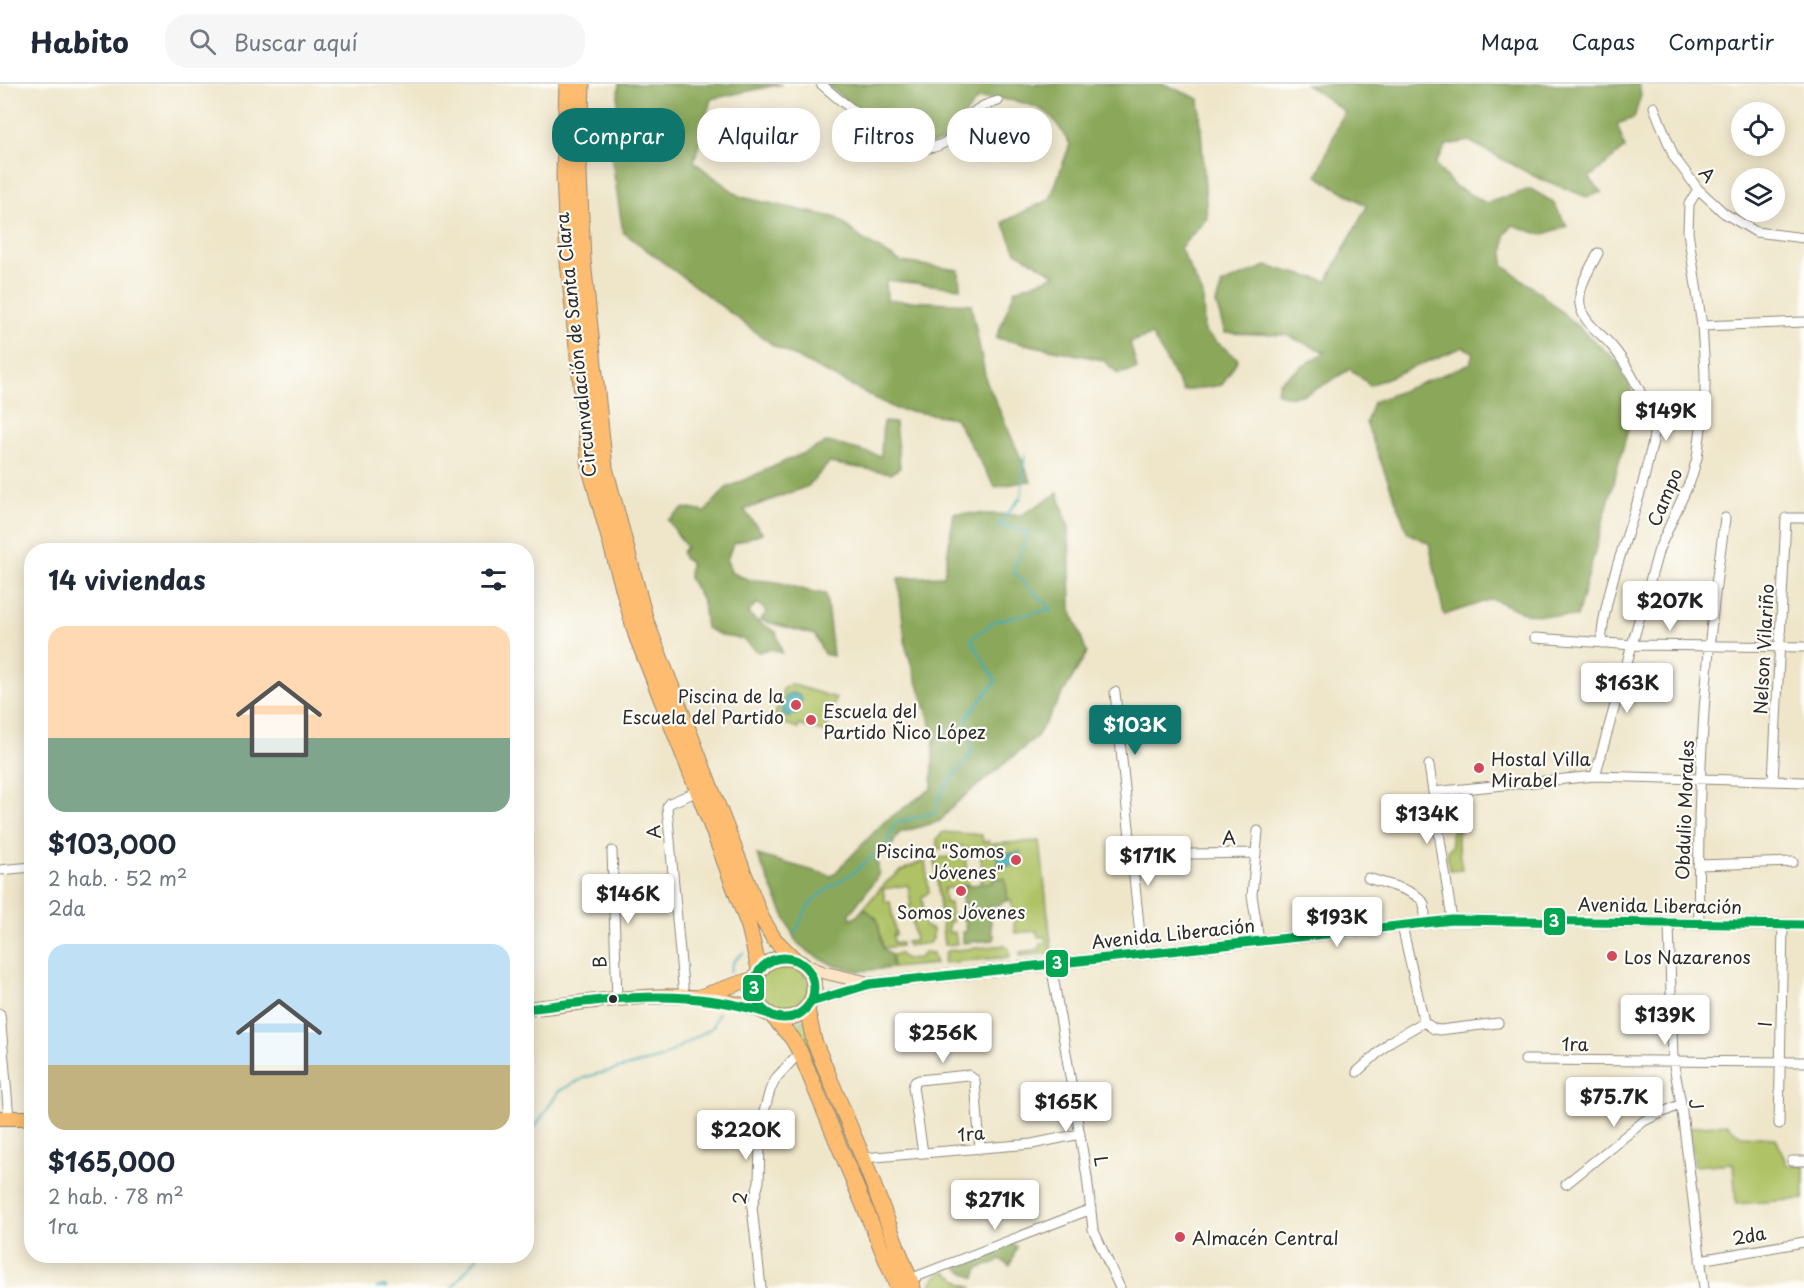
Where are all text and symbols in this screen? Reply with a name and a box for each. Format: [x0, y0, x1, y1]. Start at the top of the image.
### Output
search box [165, 14, 585, 68]
text: Habito [30, 20, 129, 63]
icon: search [186, 25, 219, 58]
text: Buscar aquí [234, 25, 358, 58]
text: Mapa [1481, 25, 1539, 57]
text: Capas [1572, 25, 1635, 57]
text: Compartir [1668, 25, 1774, 57]
map controls [1731, 102, 1785, 222]
button: locate [1731, 102, 1785, 156]
chip: Comprar [552, 108, 685, 162]
chip: Alquilar [697, 108, 820, 162]
chip: Filtros [832, 108, 935, 162]
chip: Nuevo [947, 108, 1052, 162]
street label: A [1693, 160, 1723, 188]
button: layers [1731, 168, 1785, 222]
street label: Circunvalación de Santa Clara [548, 211, 602, 479]
pin: $149K [1624, 391, 1708, 442]
text: $149K [1635, 395, 1697, 425]
street label: Campo [1640, 464, 1688, 530]
text: 14 viviendas [48, 560, 206, 599]
icon: filters [477, 563, 510, 596]
pin: $207K [1628, 581, 1712, 632]
street label: Nelson Vilariño [1746, 583, 1780, 715]
text: $207K [1637, 585, 1703, 615]
pin: $163K [1585, 663, 1669, 714]
icon: home [225, 665, 333, 773]
text: $163K [1595, 667, 1659, 697]
place label: Piscina de la Escuela del Partido [622, 682, 785, 730]
place label: Escuela del Partido Ñico López [823, 697, 986, 745]
marker: Piscina de la Escuela del Partido [789, 698, 803, 712]
pin: $103K [1093, 705, 1177, 756]
text: $103K [1103, 709, 1167, 739]
marker: Escuela del Partido Ñico López [804, 713, 818, 727]
street label: Obdulio Morales [1668, 740, 1700, 880]
place label: Hostal Villa Mirabel [1491, 745, 1591, 793]
marker: Hostal Villa Mirabel [1472, 761, 1486, 775]
pin: $134K [1385, 794, 1469, 845]
text: $134K [1395, 798, 1459, 828]
street label: A [1222, 823, 1236, 851]
text: $103,000 [48, 824, 176, 863]
street label: A [639, 824, 667, 840]
pin: $171K [1106, 836, 1190, 887]
place label: Piscina "Somos Jóvenes" [876, 837, 1004, 885]
text: $171K [1120, 840, 1176, 870]
marker: Piscina "Somos Jóvenes" [1009, 853, 1023, 867]
text: 2 hab. · 52 m² [48, 863, 187, 893]
pin: $146K [586, 874, 670, 925]
text: $146K [596, 878, 660, 908]
marker: Somos Jóvenes [954, 884, 968, 898]
street label: Avenida Liberación [1578, 890, 1742, 920]
text: 2da [48, 893, 86, 923]
pin: $193K [1295, 897, 1379, 948]
place label: Somos Jóvenes [897, 898, 1025, 925]
text: $193K [1306, 901, 1368, 931]
line badge: 3 [1543, 907, 1566, 936]
text: 3 [1549, 908, 1559, 932]
street label: Avenida Liberación [1090, 911, 1256, 955]
place label: Los Nazarenos [1624, 943, 1751, 970]
line badge: 3 [1045, 949, 1069, 978]
marker: Los Nazarenos [1605, 949, 1619, 963]
text: 3 [1052, 950, 1062, 974]
street label: B [585, 956, 613, 968]
line badge: 3 [742, 974, 765, 1002]
text: 3 [749, 975, 759, 999]
icon: home [225, 983, 333, 1091]
unlabelled marker [607, 993, 619, 1005]
pin: $139K [1623, 995, 1707, 1046]
text: $139K [1635, 999, 1695, 1029]
pin: $256K [901, 1013, 985, 1064]
text: $256K [909, 1017, 977, 1047]
street label: I [1750, 1021, 1778, 1027]
street label: 1ra [1561, 1030, 1589, 1057]
pin: $75.7K [1565, 1077, 1663, 1128]
text: $75.7K [1580, 1081, 1648, 1111]
pin: $165K [1024, 1082, 1108, 1133]
text: $165K [1034, 1086, 1098, 1116]
street label: J [1683, 1097, 1711, 1111]
pin: $220K [704, 1110, 788, 1161]
text: $220K [711, 1114, 781, 1144]
street label: 1ra [956, 1118, 986, 1148]
text: $165,000 [48, 1142, 175, 1181]
street label: L [1088, 1154, 1116, 1168]
pin: $271K [953, 1180, 1037, 1231]
text: 2 hab. · 78 m² [48, 1181, 184, 1211]
text: $271K [965, 1184, 1025, 1214]
street label: 2 [725, 1189, 753, 1207]
text: 1ra [48, 1211, 78, 1241]
street label: 2da [1730, 1219, 1768, 1251]
place label: Almacén Central [1192, 1224, 1339, 1251]
marker: Almacén Central [1173, 1230, 1187, 1244]

